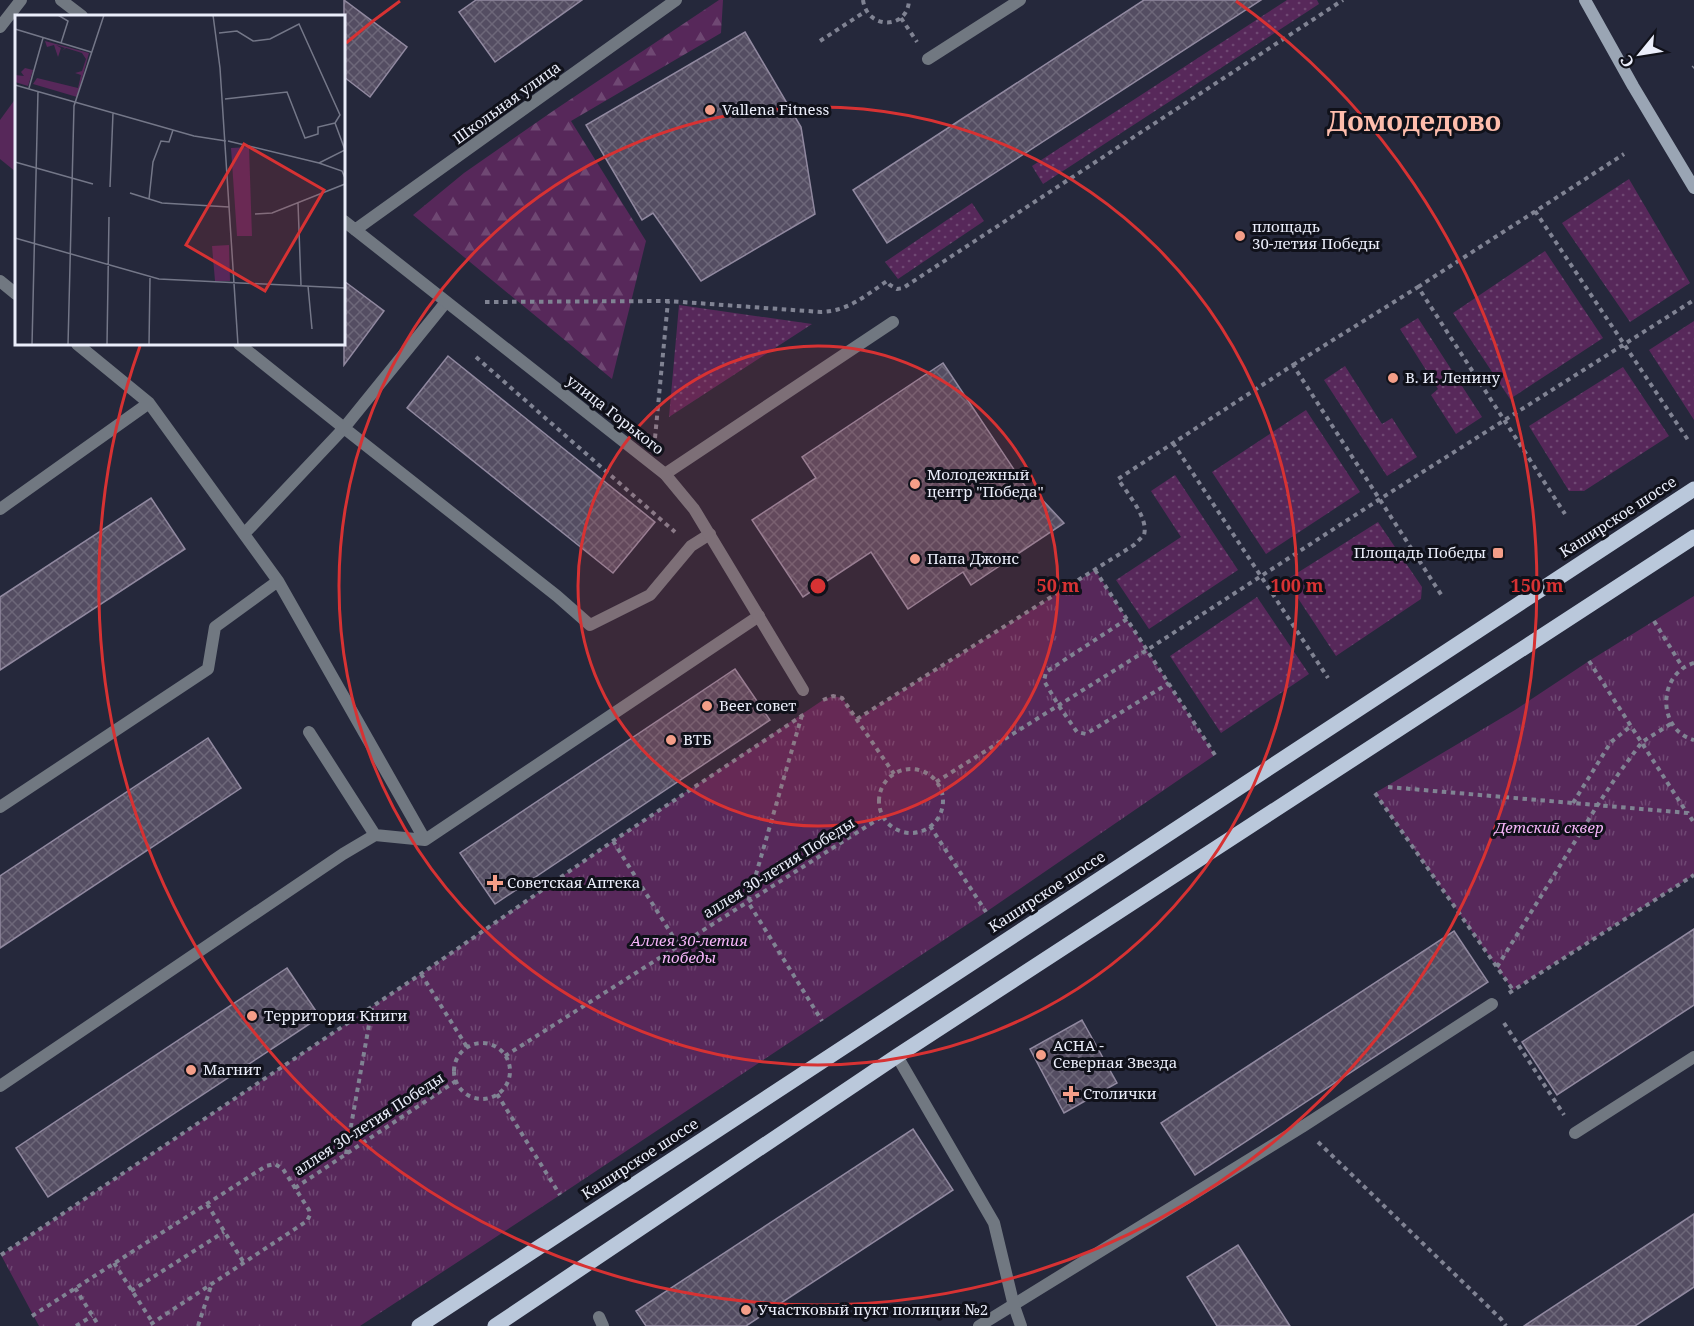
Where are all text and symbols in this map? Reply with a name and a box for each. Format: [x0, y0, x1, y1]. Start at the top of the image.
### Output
inset map [15, 15, 345, 345]
north arrow [1610, 24, 1670, 84]
text: С [1615, 51, 1639, 72]
street label: Школьная улица [449, 56, 564, 148]
place label: Vallena Fitness [722, 99, 829, 119]
district label: Домодедово [1327, 102, 1501, 139]
marker: Vallena Fitness [703, 103, 717, 117]
place label: площадь 30-летия Победы [1252, 216, 1380, 253]
marker: площадь 30-летия Победы [1233, 229, 1247, 243]
place label: В. И. Ленину [1405, 367, 1500, 387]
street label: улица Горького [563, 370, 668, 459]
marker: В. И. Ленину [1386, 371, 1400, 385]
place label: Молодежный центр "Победа" [927, 464, 1044, 501]
street label: Каширское шоссе [1555, 471, 1680, 561]
marker: Молодежный центр "Победа" [908, 477, 922, 491]
place label: Площадь Победы [1354, 542, 1486, 562]
marker: Площадь Победы [1491, 546, 1505, 560]
place label: Папа Джонс [927, 548, 1019, 568]
marker: Папа Джонс [908, 552, 922, 566]
text: 50 m [1037, 573, 1080, 597]
text: 100 m [1271, 573, 1324, 597]
text: 150 m [1511, 573, 1564, 597]
centre of rings [808, 576, 828, 596]
place label: Beer совет [719, 695, 796, 715]
marker: Beer совет [700, 699, 714, 713]
place label: ВТБ [683, 729, 712, 749]
marker: ВТБ [664, 733, 678, 747]
street label: аллея 30-летия Победы [699, 812, 858, 922]
park label: Детский сквер [1492, 817, 1604, 837]
street label: Каширское шоссе [984, 846, 1109, 936]
place label: Советская Аптека [507, 872, 640, 892]
marker: Советская Аптека [488, 876, 502, 890]
park label: Аллея 30-летия победы [630, 930, 748, 967]
place label: Территория Книги [264, 1005, 407, 1025]
marker: Территория Книги [245, 1009, 259, 1023]
place label: АСНА - Северная Звезда [1053, 1035, 1177, 1072]
marker: АСНА - Северная Звезда [1034, 1048, 1048, 1062]
place label: Магнит [203, 1059, 261, 1079]
marker: Магнит [184, 1063, 198, 1077]
street label: аллея 30-летия Победы [289, 1067, 447, 1179]
place label: Столички [1083, 1083, 1157, 1103]
marker: Столички [1064, 1087, 1078, 1101]
street label: Каширское шоссе [577, 1113, 702, 1203]
place label: Участковый пукт полиции №2 [758, 1299, 988, 1319]
marker: Участковый пукт полиции №2 [739, 1303, 753, 1317]

